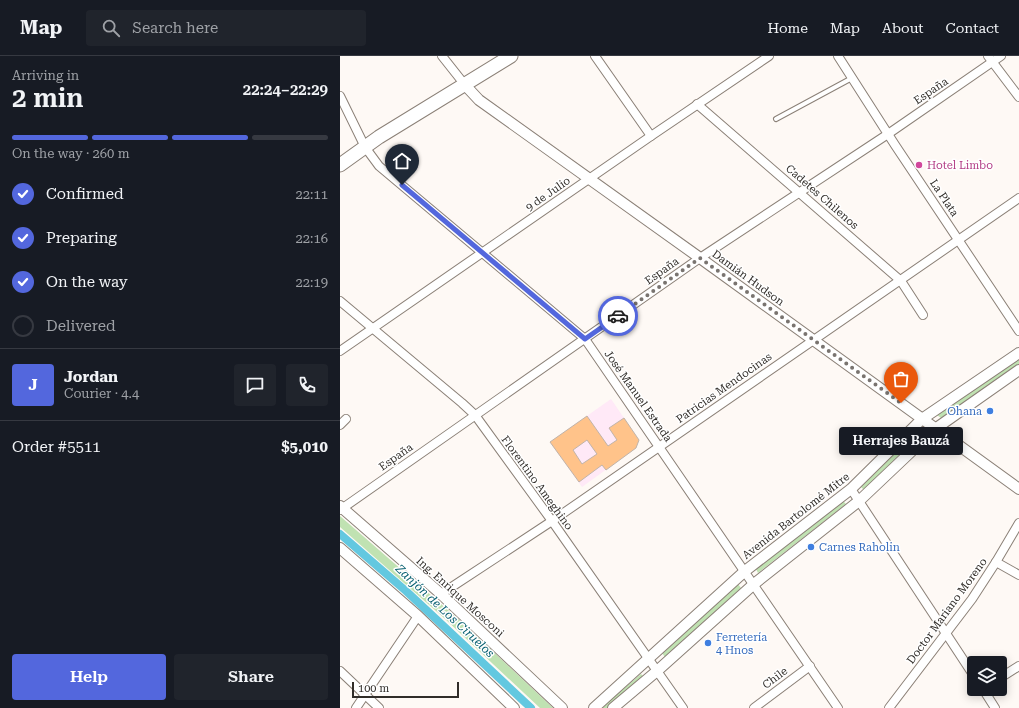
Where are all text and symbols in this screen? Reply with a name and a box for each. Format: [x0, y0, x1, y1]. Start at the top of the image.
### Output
search box [86, 10, 366, 46]
text: Map [20, 16, 62, 39]
icon: search [100, 17, 122, 39]
text: Search here [132, 19, 218, 37]
text: Home [767, 20, 808, 36]
text: Map [830, 20, 860, 36]
text: About [882, 20, 924, 36]
text: Contact [946, 20, 999, 36]
text: Arriving in [12, 68, 79, 83]
street label: España [911, 75, 951, 107]
text: 22:24–22:29 [243, 81, 328, 99]
text: 2 min [12, 83, 84, 113]
pin [385, 144, 419, 185]
text: On the way · 260 m [12, 146, 129, 161]
icon: home [391, 150, 413, 172]
place label: Hotel Limbo [927, 159, 993, 172]
marker: Hotel Limbo [914, 160, 924, 170]
street label: Cadetes Chilenos [783, 162, 861, 232]
street label: 9 de Julio [523, 174, 573, 214]
street label: La Plata [927, 177, 961, 219]
icon: check [12, 183, 34, 205]
text: Confirmed [46, 185, 124, 203]
text: 22:11 [296, 187, 328, 202]
icon: check [12, 227, 34, 249]
text: Preparing [46, 229, 117, 247]
text: 22:16 [296, 231, 328, 246]
street label: Damián Hudson [709, 247, 787, 309]
street label: España [643, 255, 681, 287]
icon: check [12, 271, 34, 293]
text: On the way [46, 273, 128, 291]
text: 22:19 [296, 275, 328, 290]
courier [598, 296, 638, 336]
icon: car [607, 305, 629, 327]
text: Delivered [46, 317, 116, 335]
street label: José Manuel Estrada [601, 348, 675, 444]
street label: Patricias Mendocinas [674, 350, 774, 426]
pin [884, 362, 918, 403]
button: chat [234, 364, 276, 406]
button: phone [286, 364, 328, 406]
text: Jordan [64, 368, 118, 386]
icon: bag [890, 368, 912, 390]
text: J [28, 376, 38, 394]
text: Courier · 4.4 [64, 386, 139, 401]
place label: Ohana [947, 405, 982, 418]
marker: Ohana [985, 406, 995, 416]
callout: Herrajes Bauzá [839, 427, 963, 455]
street label: Florentino Ameghino [499, 433, 576, 533]
text: Herrajes Bauzá [853, 433, 949, 448]
text: Order #5511 [12, 438, 101, 456]
text: $5,010 [281, 438, 328, 456]
street label: España [377, 441, 415, 473]
street label: Avenida Bartolomé Mitre [740, 470, 852, 562]
place label: Carnes Raholin [819, 541, 900, 554]
marker: Carnes Raholin [806, 542, 816, 552]
street label: Ing. Enrique Mosconi [414, 554, 507, 640]
street label: Doctor Mariano Moreno [904, 555, 990, 667]
water label: Zanjón de Los Ciruelos [392, 561, 497, 661]
place label: Ferretería 4 Hnos [716, 631, 767, 657]
marker: Ferretería 4 Hnos [703, 638, 713, 648]
button: Help [12, 654, 166, 700]
button: Share [174, 654, 328, 700]
map controls [967, 656, 1007, 696]
button: layers [967, 656, 1007, 696]
street label: Chile [760, 664, 790, 692]
scale bar [352, 680, 459, 699]
text: 100 m [358, 682, 389, 695]

